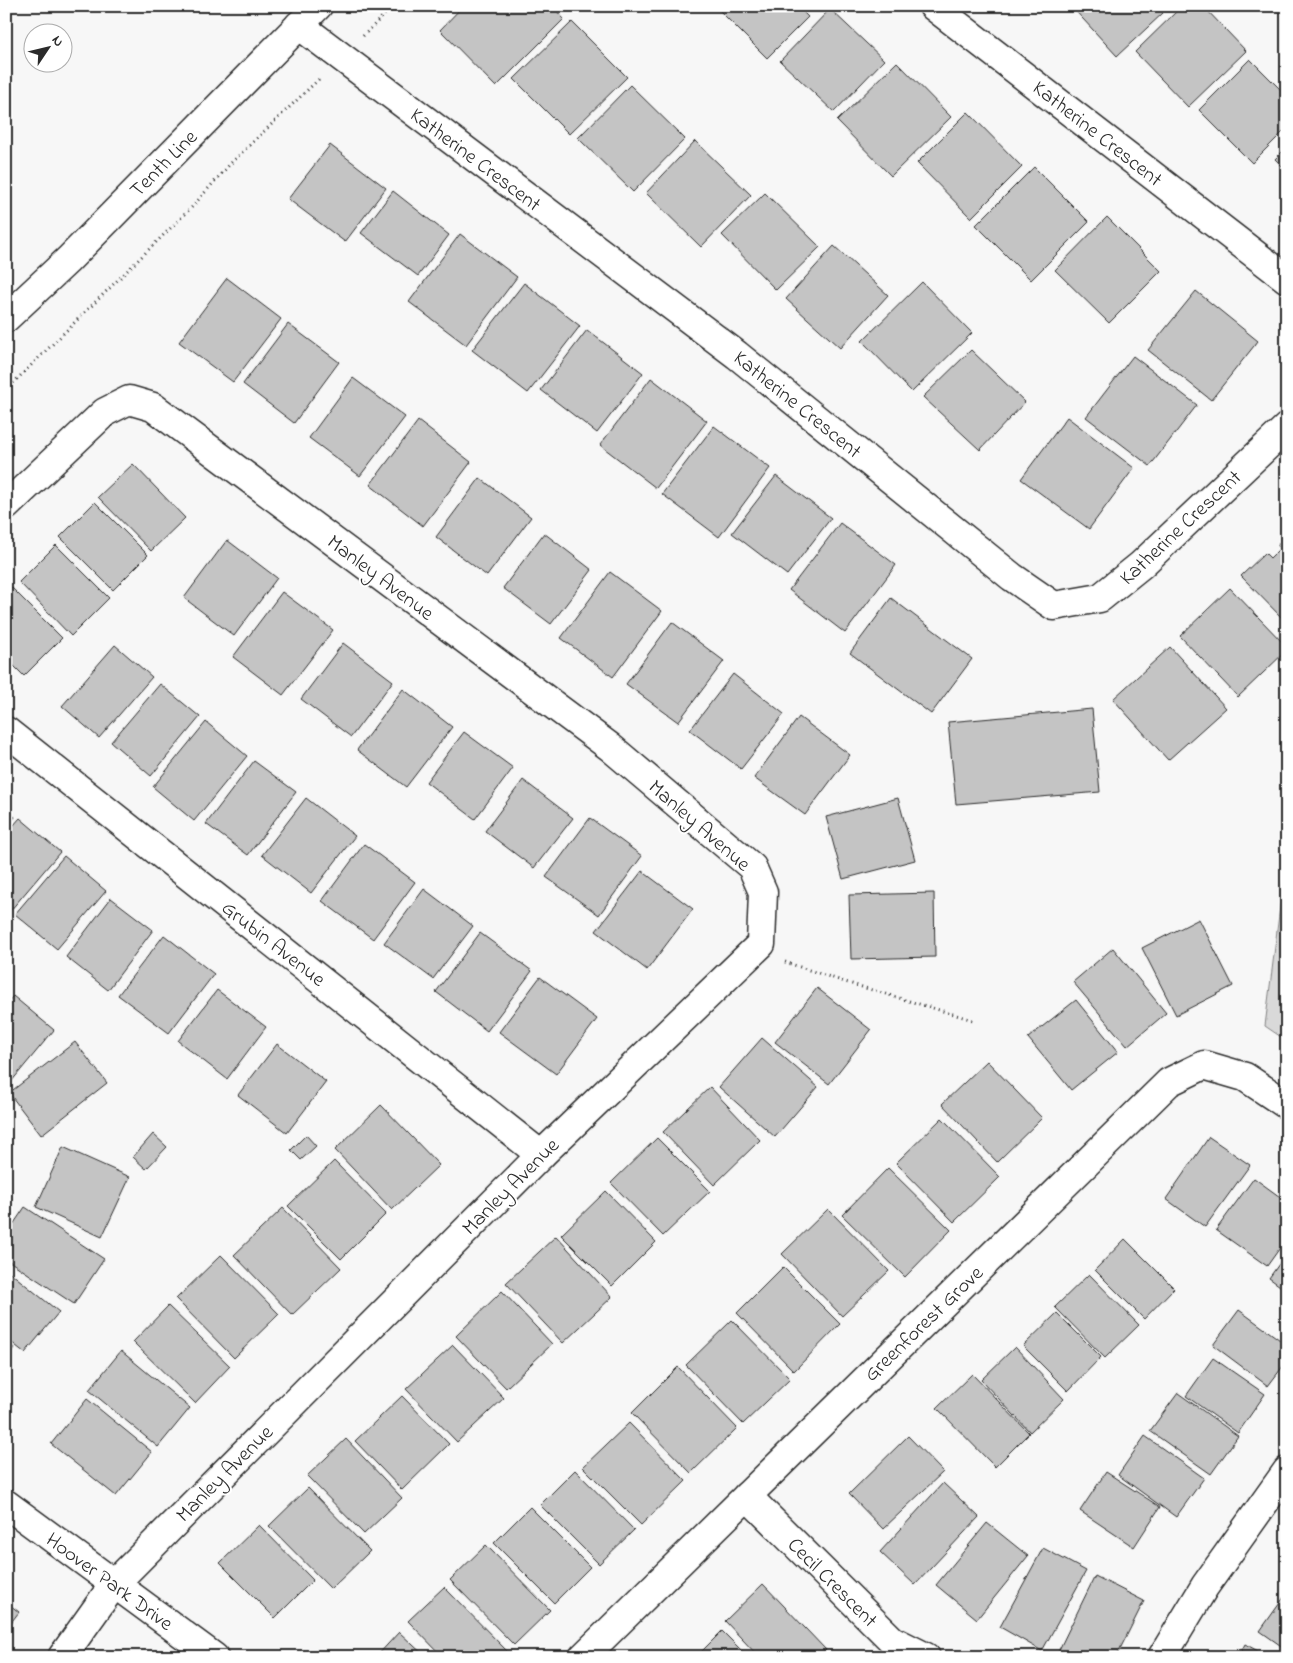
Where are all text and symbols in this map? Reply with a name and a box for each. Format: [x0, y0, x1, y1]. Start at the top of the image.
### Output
north arrow [22, 22, 72, 72]
text: N [46, 32, 69, 51]
street label: Katherine Crescent [1025, 74, 1168, 195]
street label: Katherine Crescent [403, 101, 547, 220]
street label: Tenth Line [124, 123, 206, 205]
street label: Katherine Crescent [726, 344, 867, 467]
street label: Katherine Crescent [1114, 464, 1249, 593]
street label: Manley Avenue [319, 528, 440, 631]
street label: Manley Avenue [640, 773, 757, 881]
street label: Grubin Avenue [214, 894, 332, 995]
street label: Manley Avenue [456, 1131, 569, 1244]
street label: Greenforest Grove [858, 1259, 991, 1389]
street label: Manley Avenue [170, 1418, 283, 1531]
street label: Hoover Park Drive [39, 1526, 179, 1639]
street label: Cecil Crescent [780, 1531, 884, 1635]

